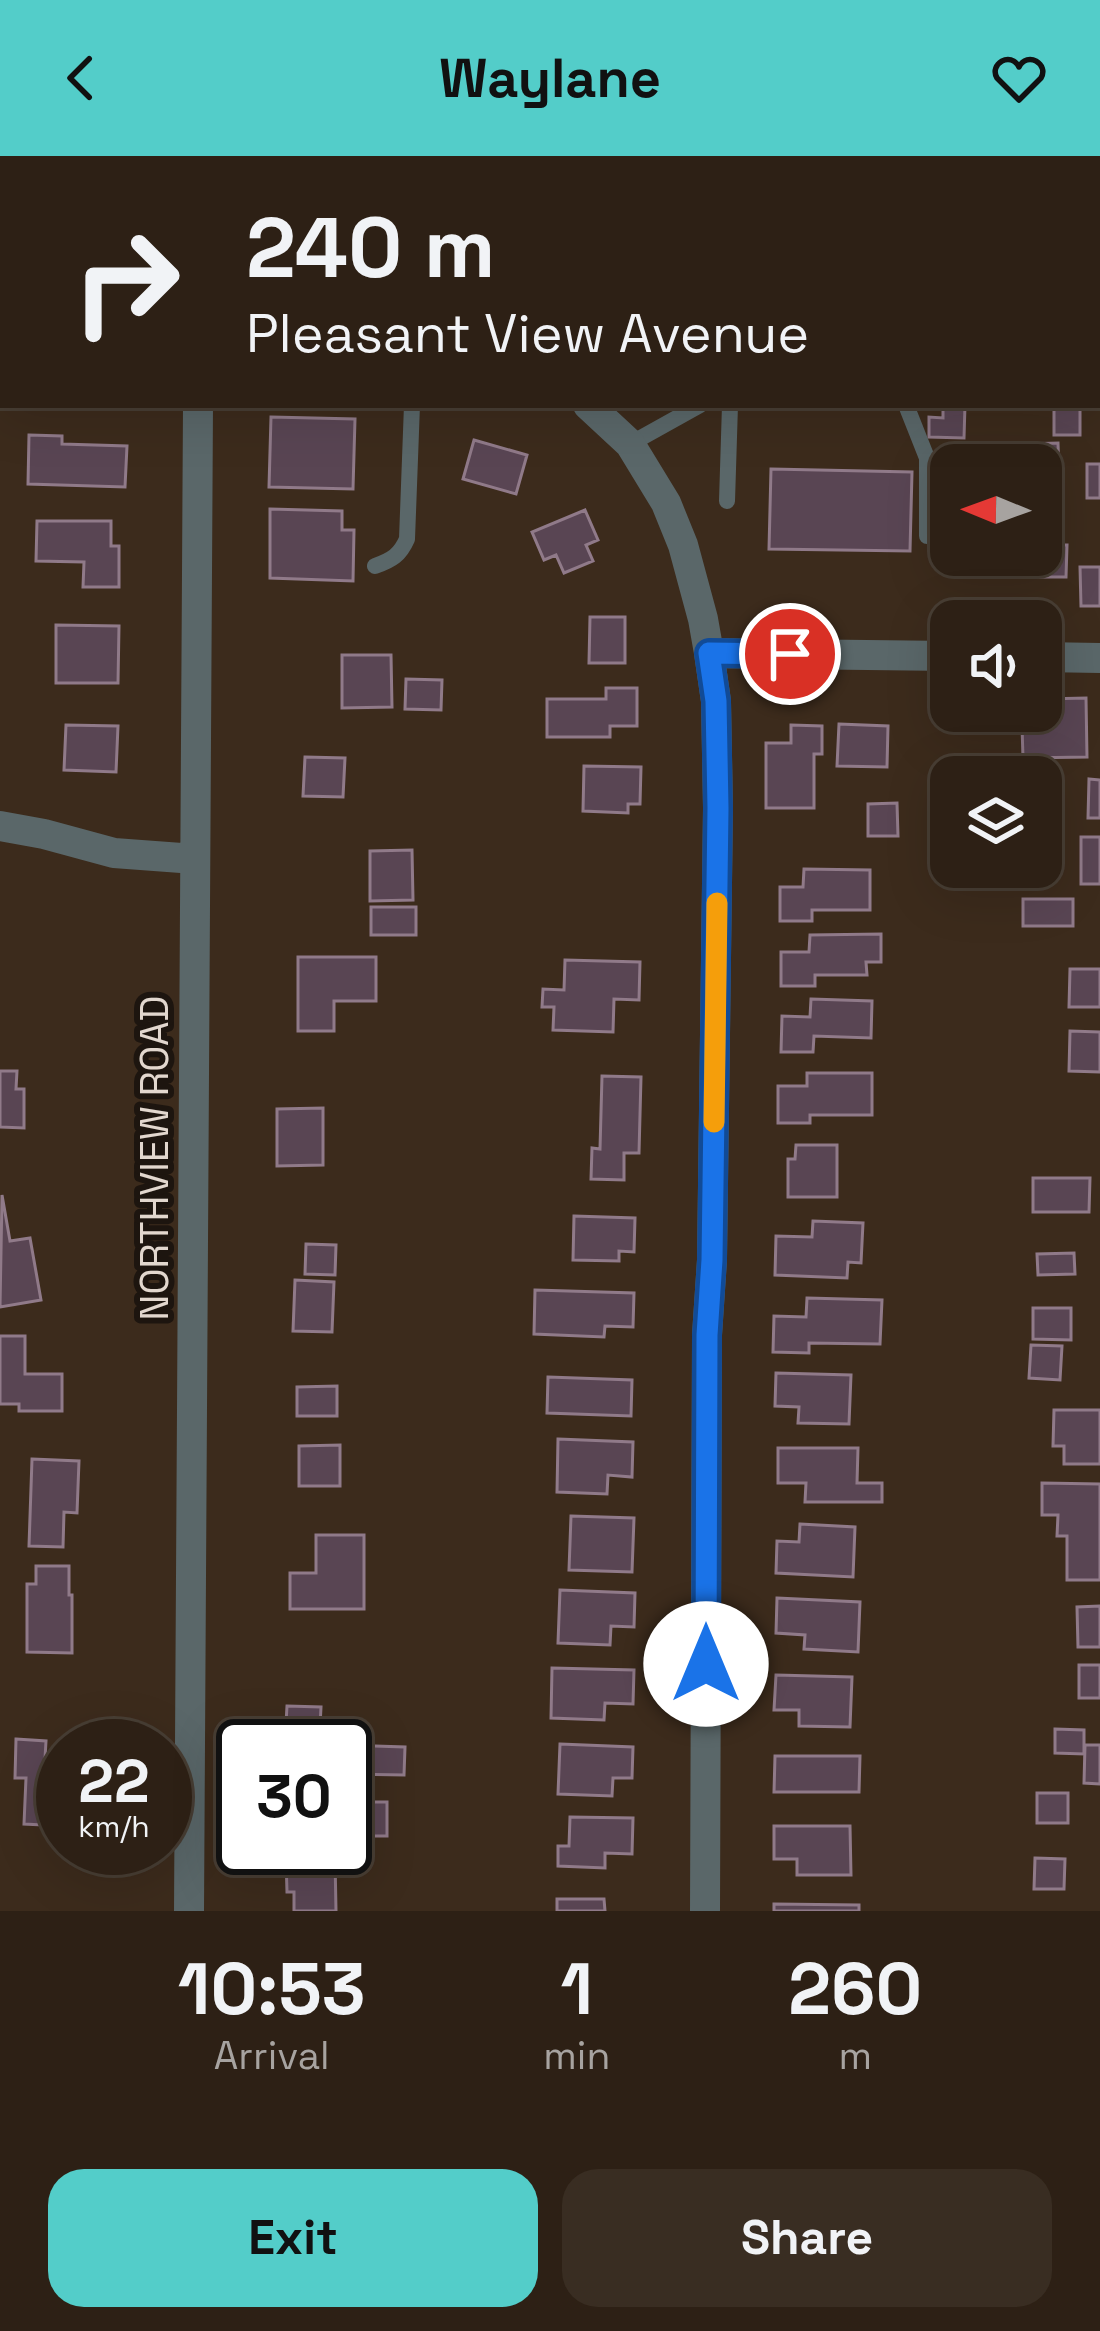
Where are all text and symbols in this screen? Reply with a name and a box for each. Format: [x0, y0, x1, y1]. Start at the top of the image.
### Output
text: Waylane [439, 44, 661, 113]
icon: back [48, 45, 114, 111]
icon: heart [986, 45, 1052, 111]
text: 240 m [246, 194, 495, 302]
icon: right [48, 204, 204, 360]
text: Pleasant View Avenue [246, 299, 809, 368]
north arrow [930, 444, 1062, 576]
map controls [930, 444, 1062, 888]
button: sound [930, 600, 1062, 732]
pin [739, 603, 841, 705]
icon: arrive [757, 621, 823, 687]
button: layers [930, 756, 1062, 888]
street label: NORTHVIEW ROAD [130, 996, 179, 1320]
position arrow [643, 1601, 769, 1727]
speed limit sign: 30 [216, 1719, 372, 1875]
text: 22 [78, 1743, 150, 1820]
text: km/h [78, 1807, 150, 1846]
text: 10:53 [178, 1943, 365, 2035]
text: 1 [561, 1943, 593, 2035]
text: 260 [788, 1943, 922, 2035]
text: Arrival [214, 2031, 330, 2080]
text: min [543, 2031, 610, 2080]
text: m [838, 2031, 872, 2080]
button: Exit [48, 2169, 538, 2307]
button: Share [562, 2169, 1052, 2307]

